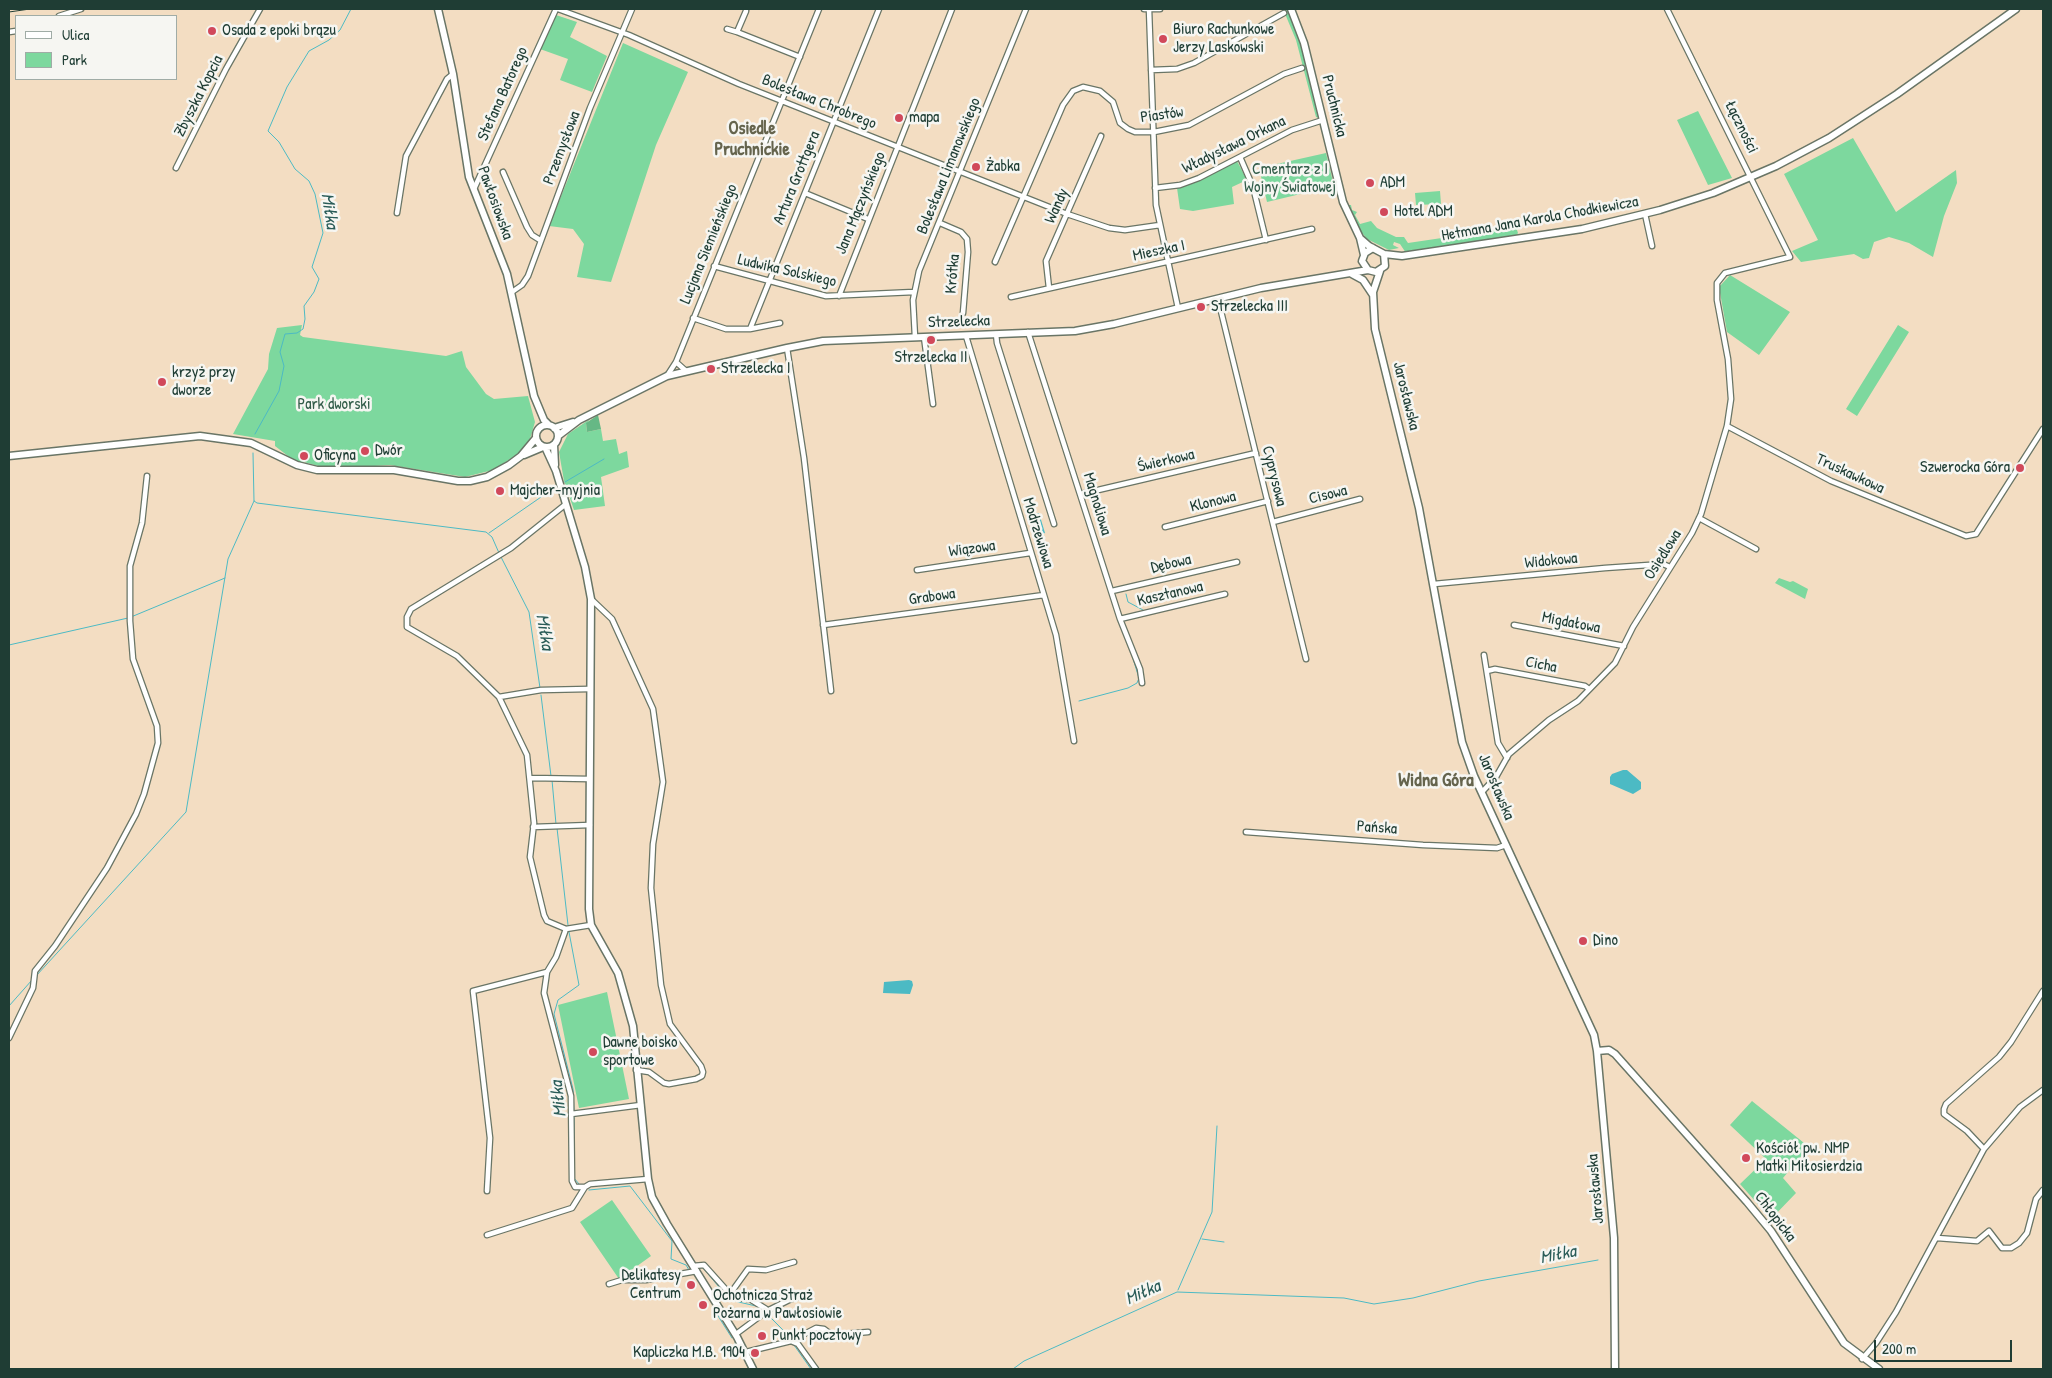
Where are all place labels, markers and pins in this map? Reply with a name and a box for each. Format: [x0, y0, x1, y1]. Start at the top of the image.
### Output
place label: Biuro Rachunkowe Jerzy Laskowski [1173, 20, 1274, 58]
place label: Osada z epoki brązu [222, 21, 336, 41]
marker: Osada z epoki brązu [206, 25, 218, 37]
marker: Biuro Rachunkowe Jerzy Laskowski [1157, 33, 1169, 45]
place label: mapa [909, 108, 939, 128]
marker: mapa [893, 112, 905, 124]
place label: Żabka [986, 157, 1020, 177]
marker: Żabka [970, 161, 982, 173]
place label: ADM [1380, 173, 1405, 193]
marker: ADM [1364, 177, 1376, 189]
place label: Hotel ADM [1394, 202, 1453, 222]
marker: Hotel ADM [1378, 206, 1390, 218]
place label: Strzelecka III [1211, 297, 1288, 317]
marker: Strzelecka III [1195, 301, 1207, 313]
marker: Strzelecka II [925, 334, 937, 346]
place label: Strzelecka II [894, 348, 968, 368]
place label: Strzelecka I [721, 359, 790, 379]
place label: krzyż przy dworze [172, 363, 236, 401]
marker: Strzelecka I [705, 363, 717, 375]
marker: krzyż przy dworze [156, 376, 168, 388]
place label: Dwór [375, 441, 403, 461]
marker: Dwór [359, 445, 371, 457]
place label: Oficyna [314, 446, 356, 466]
marker: Oficyna [298, 450, 310, 462]
place label: Szwerocka Góra [1920, 458, 2010, 478]
marker: Szwerocka Góra [2014, 462, 2026, 474]
place label: Majcher-myjnia [510, 481, 600, 501]
marker: Majcher-myjnia [494, 485, 506, 497]
place label: Dino [1593, 931, 1618, 951]
marker: Dino [1577, 935, 1589, 947]
place label: Dawne boisko sportowe [603, 1033, 677, 1071]
marker: Dawne boisko sportowe [587, 1046, 599, 1058]
place label: Kościół pw. NMP Matki Miłosierdzia [1756, 1139, 1862, 1177]
marker: Kościół pw. NMP Matki Miłosierdzia [1740, 1152, 1752, 1164]
place label: Delikatesy Centrum [621, 1266, 681, 1304]
marker: Delikatesy Centrum [685, 1279, 697, 1291]
place label: Ochotnicza Straż Pożarna w Pawłosiowie [713, 1286, 842, 1324]
marker: Ochotnicza Straż Pożarna w Pawłosiowie [697, 1299, 709, 1311]
place label: Punkt pocztowy [772, 1326, 862, 1346]
marker: Punkt pocztowy [756, 1330, 768, 1342]
place label: Kapliczka M.B. 1904 [633, 1343, 745, 1363]
marker: Kapliczka M.B. 1904 [749, 1347, 761, 1359]

